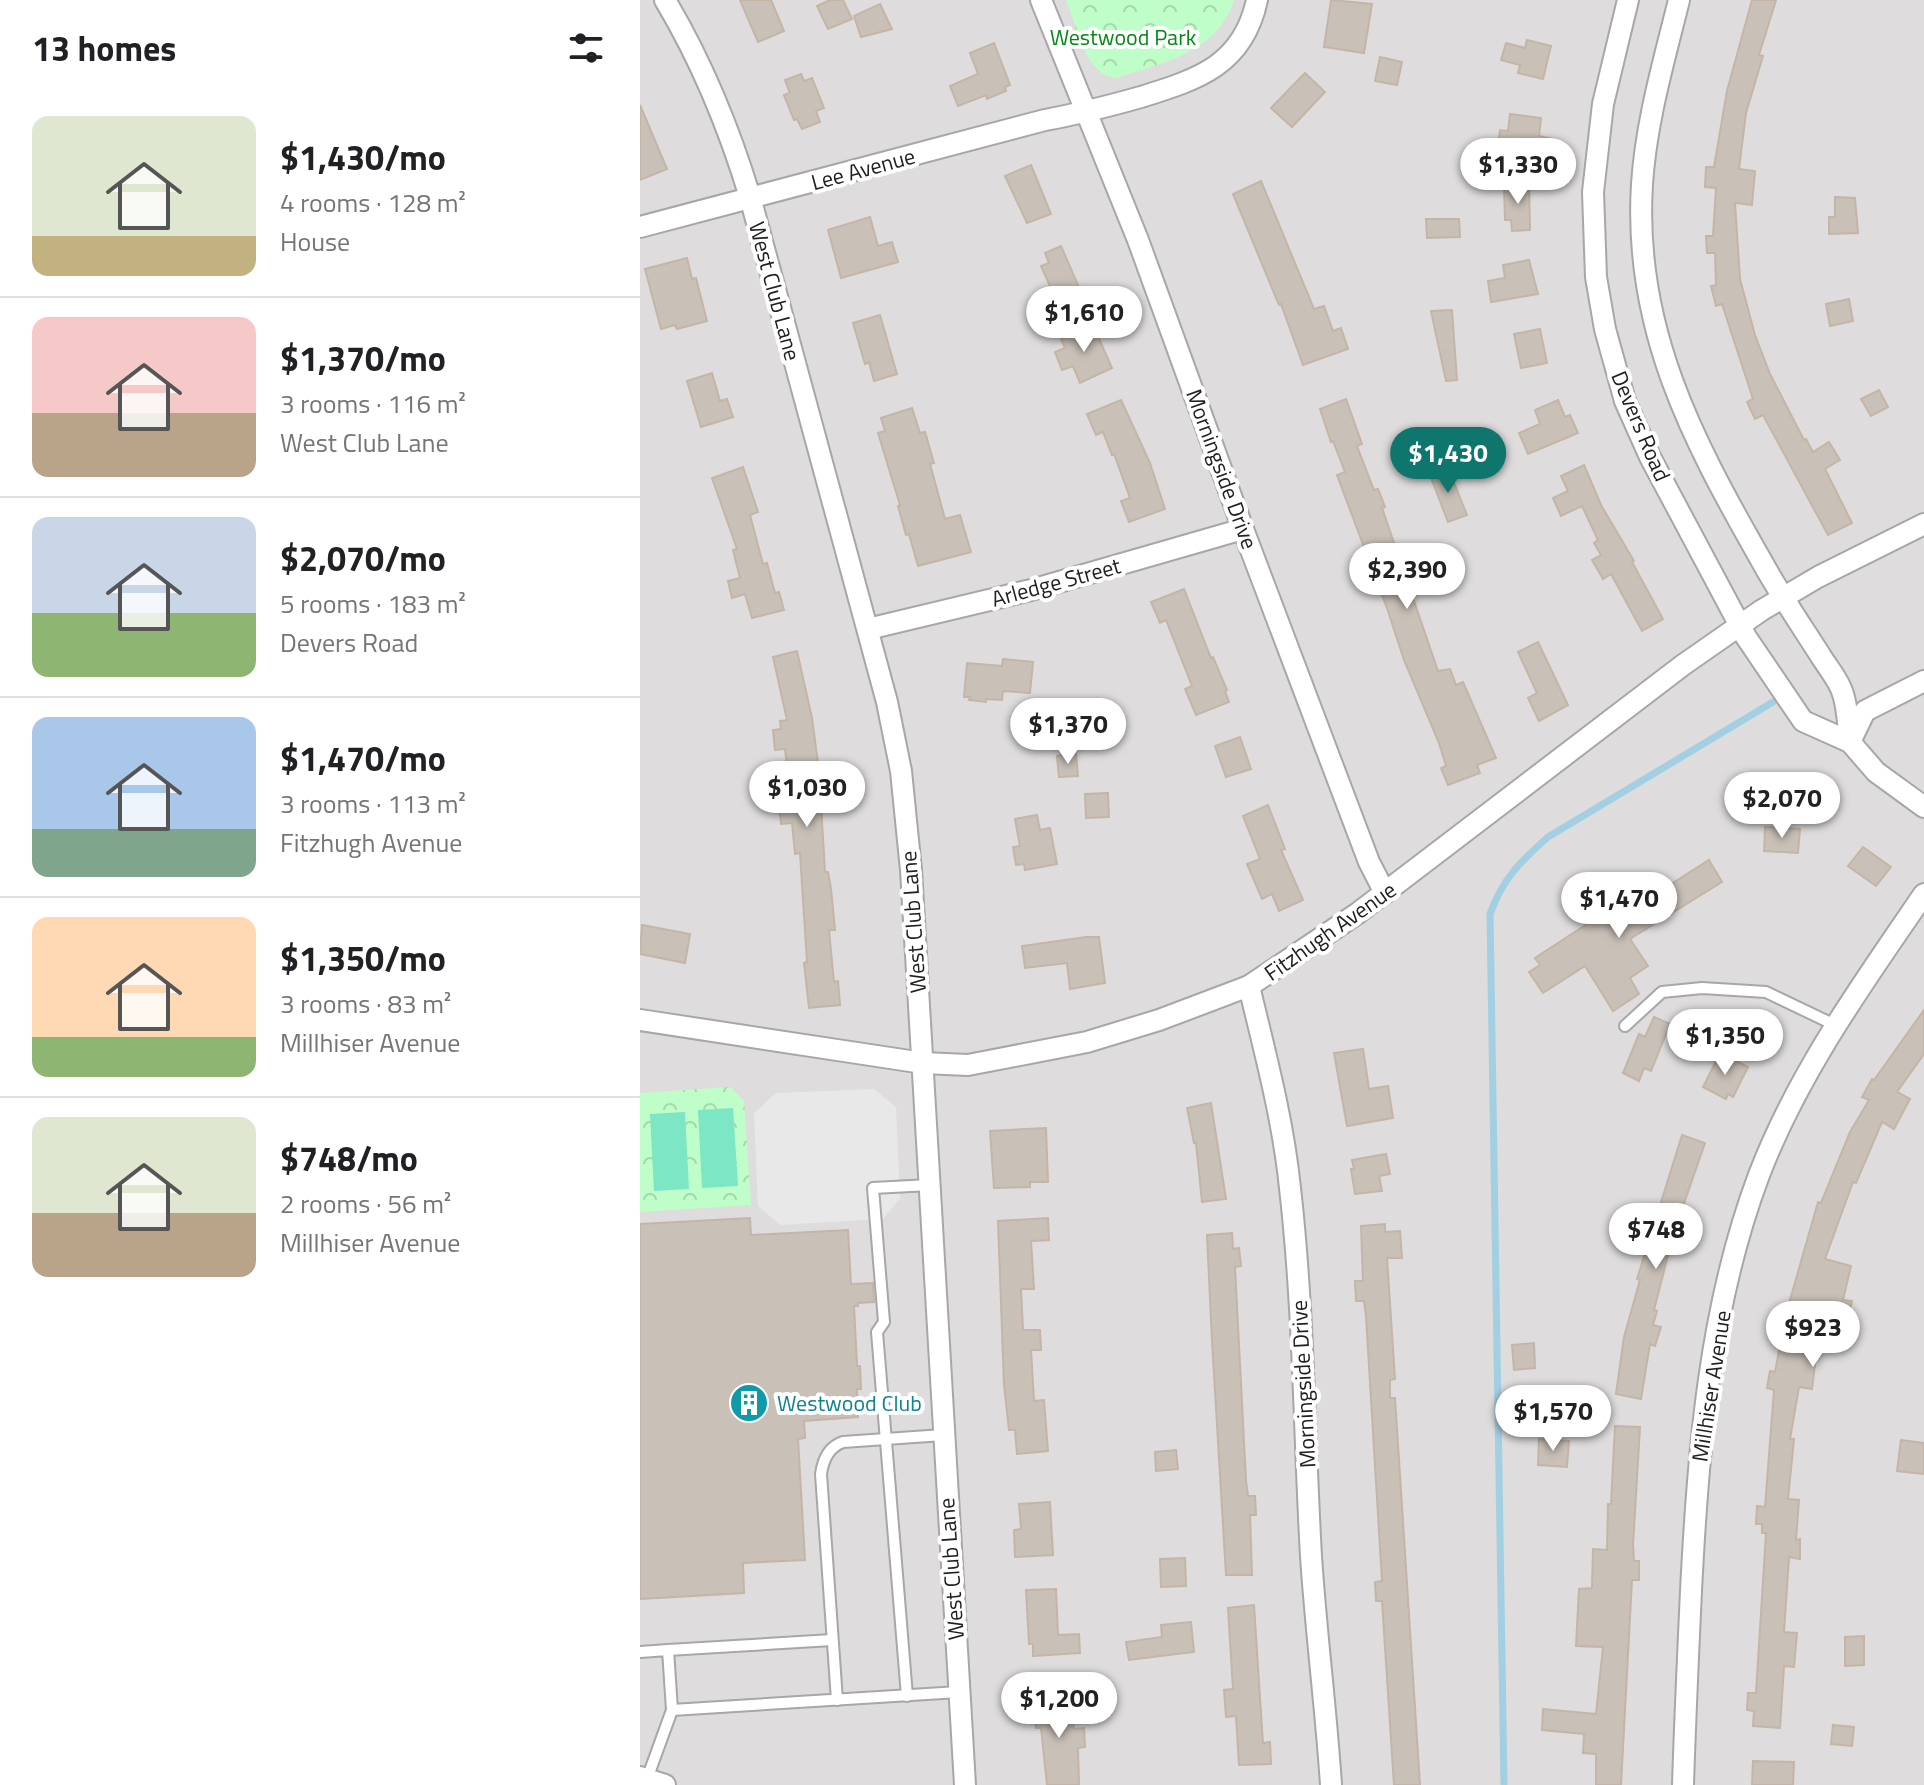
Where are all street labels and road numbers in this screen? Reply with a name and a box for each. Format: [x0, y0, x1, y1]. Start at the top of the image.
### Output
street label: Lee Avenue [807, 139, 919, 199]
street label: West Club Lane [740, 218, 810, 364]
street label: Devers Road [1603, 366, 1679, 486]
street label: Morningside Drive [1177, 384, 1267, 554]
street label: Arledge Street [988, 548, 1125, 616]
street label: West Club Lane [891, 850, 935, 994]
street label: Fitzhugh Avenue [1257, 873, 1403, 989]
street label: Morningside Drive [1282, 1299, 1324, 1469]
street label: Millhiser Avenue [1682, 1308, 1740, 1464]
street label: West Club Lane [929, 1497, 973, 1641]

